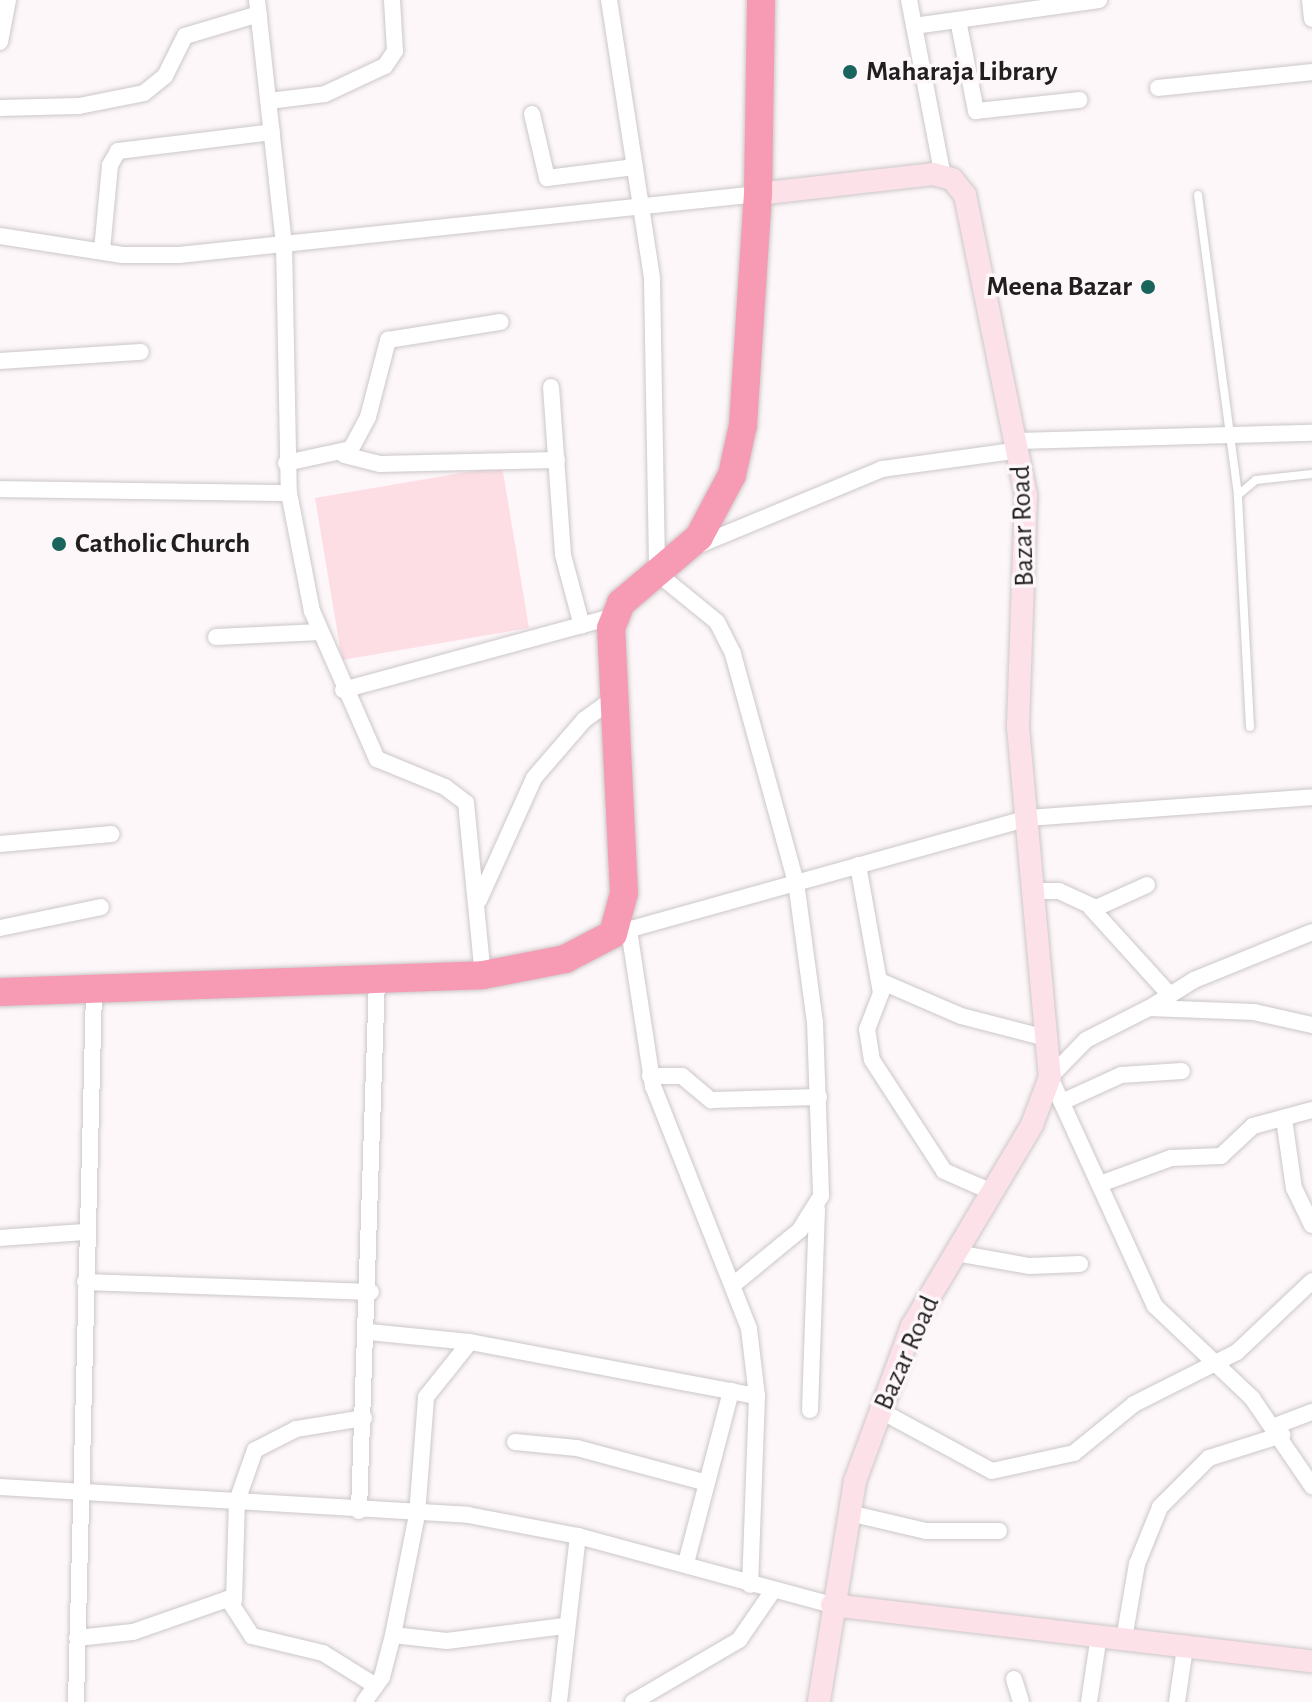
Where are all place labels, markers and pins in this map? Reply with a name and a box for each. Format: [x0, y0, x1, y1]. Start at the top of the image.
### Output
place label: Maharaja Library [866, 55, 1057, 89]
marker: Maharaja Library [841, 63, 859, 81]
place label: Meena Bazar [987, 270, 1132, 304]
marker: Meena Bazar [1139, 278, 1157, 296]
place label: Catholic Church [75, 527, 250, 561]
marker: Catholic Church [50, 535, 68, 553]

